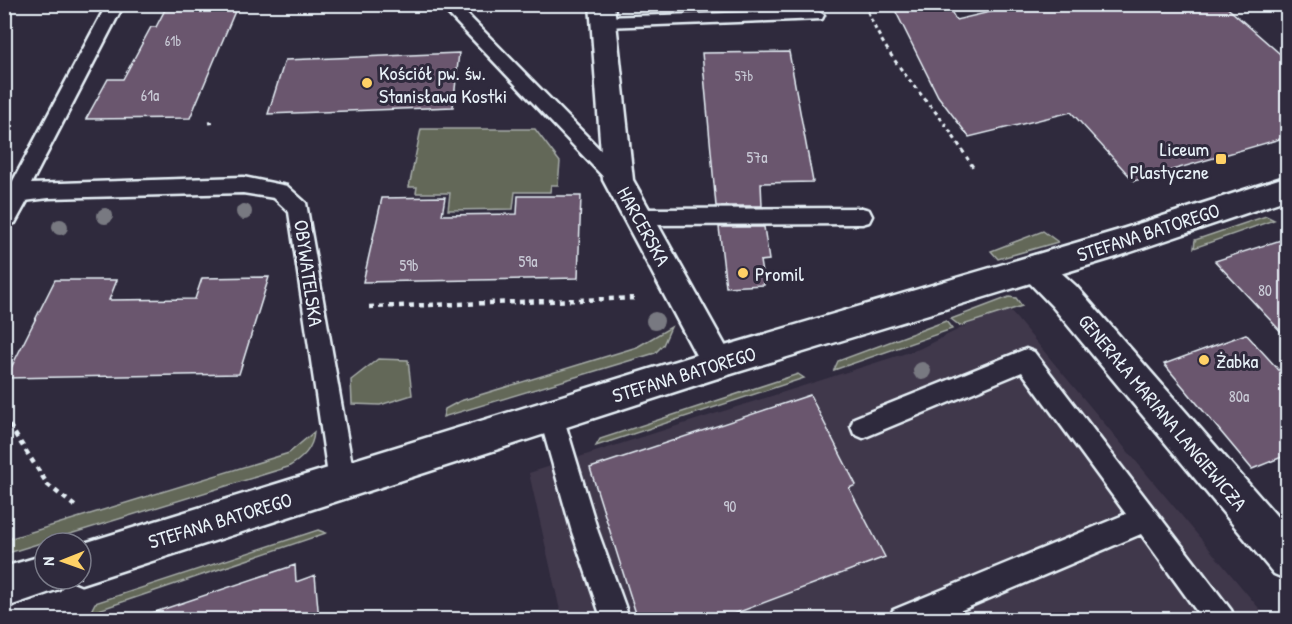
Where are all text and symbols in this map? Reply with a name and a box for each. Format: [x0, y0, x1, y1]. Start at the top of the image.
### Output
house number: 61b [165, 31, 181, 50]
place label: Kościół pw. św. Stanisława Kostki [379, 59, 507, 109]
house number: 57b [735, 66, 754, 85]
marker: Kościół pw. św. Stanisława Kostki [360, 76, 374, 90]
house number: 61a [141, 84, 159, 106]
place label: Liceum Plastyczne [1130, 135, 1209, 185]
house number: 57a [747, 146, 767, 168]
marker: Liceum Plastyczne [1214, 152, 1228, 166]
street label: HARCERSKA [611, 182, 677, 271]
street label: STEFANA BATOREGO [1073, 196, 1223, 268]
street label: OBYWATELSKA [288, 218, 330, 328]
house number: 59a [519, 250, 537, 272]
house number: 59b [399, 254, 419, 276]
place label: Promil [755, 260, 804, 287]
marker: Promil [736, 266, 750, 280]
house number: 80 [1258, 279, 1272, 301]
street label: GENERAŁA MARIANA LANGIEWICZA [1073, 308, 1254, 516]
street label: STEFANA BATOREGO [609, 339, 759, 409]
place label: Żabka [1216, 347, 1259, 374]
marker: Żabka [1197, 353, 1211, 367]
house number: 80a [1229, 385, 1249, 407]
street label: STEFANA BATOREGO [145, 485, 295, 555]
house number: 90 [723, 495, 737, 517]
north arrow [33, 531, 93, 591]
text: N [37, 556, 59, 566]

